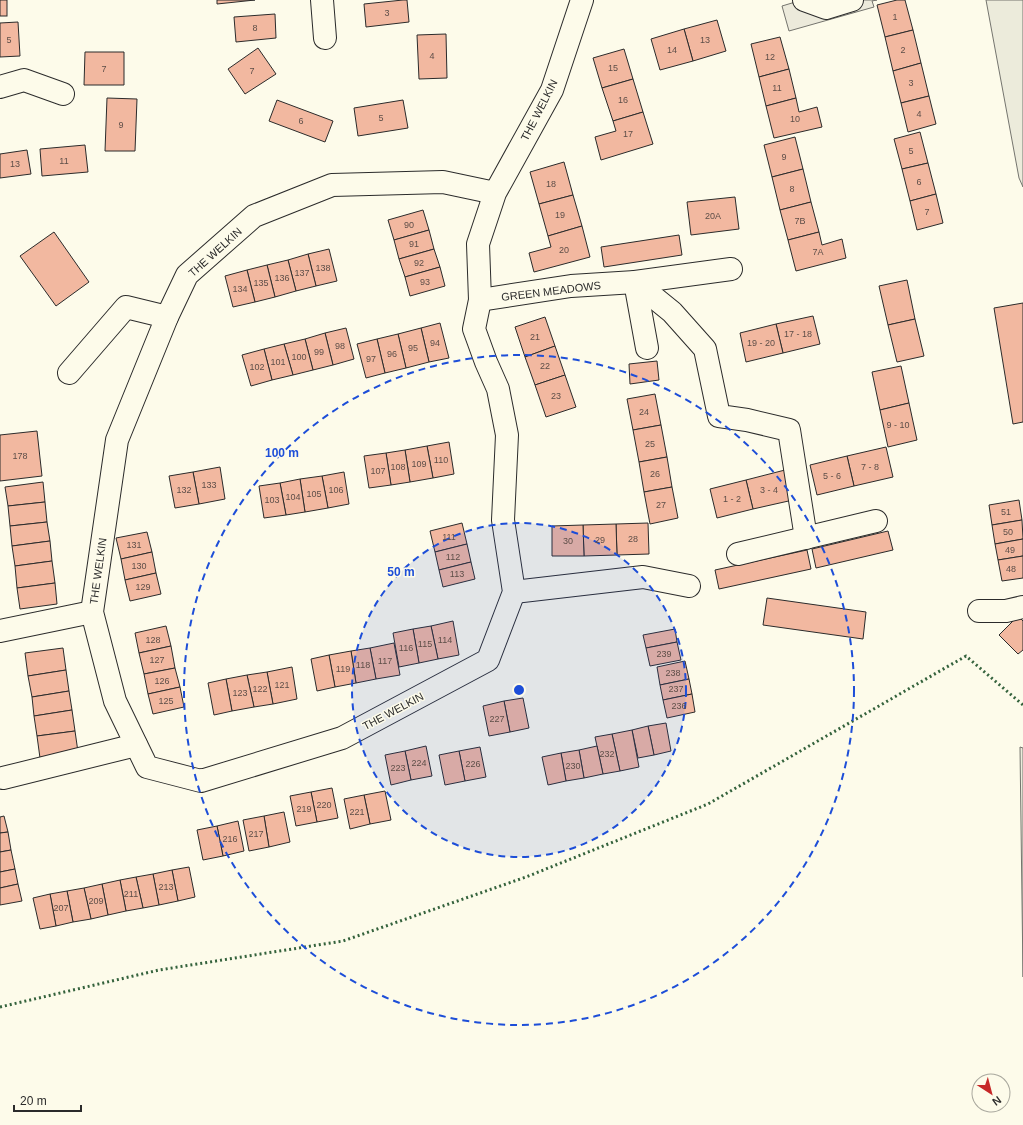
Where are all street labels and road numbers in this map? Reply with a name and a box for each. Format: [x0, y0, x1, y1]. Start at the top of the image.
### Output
street label: THE WELKIN [518, 77, 560, 143]
street label: THE WELKIN [186, 225, 244, 279]
street label: GREEN MEADOWS [501, 279, 601, 303]
street label: THE WELKIN [87, 537, 109, 605]
street label: THE WELKIN [361, 690, 426, 732]

